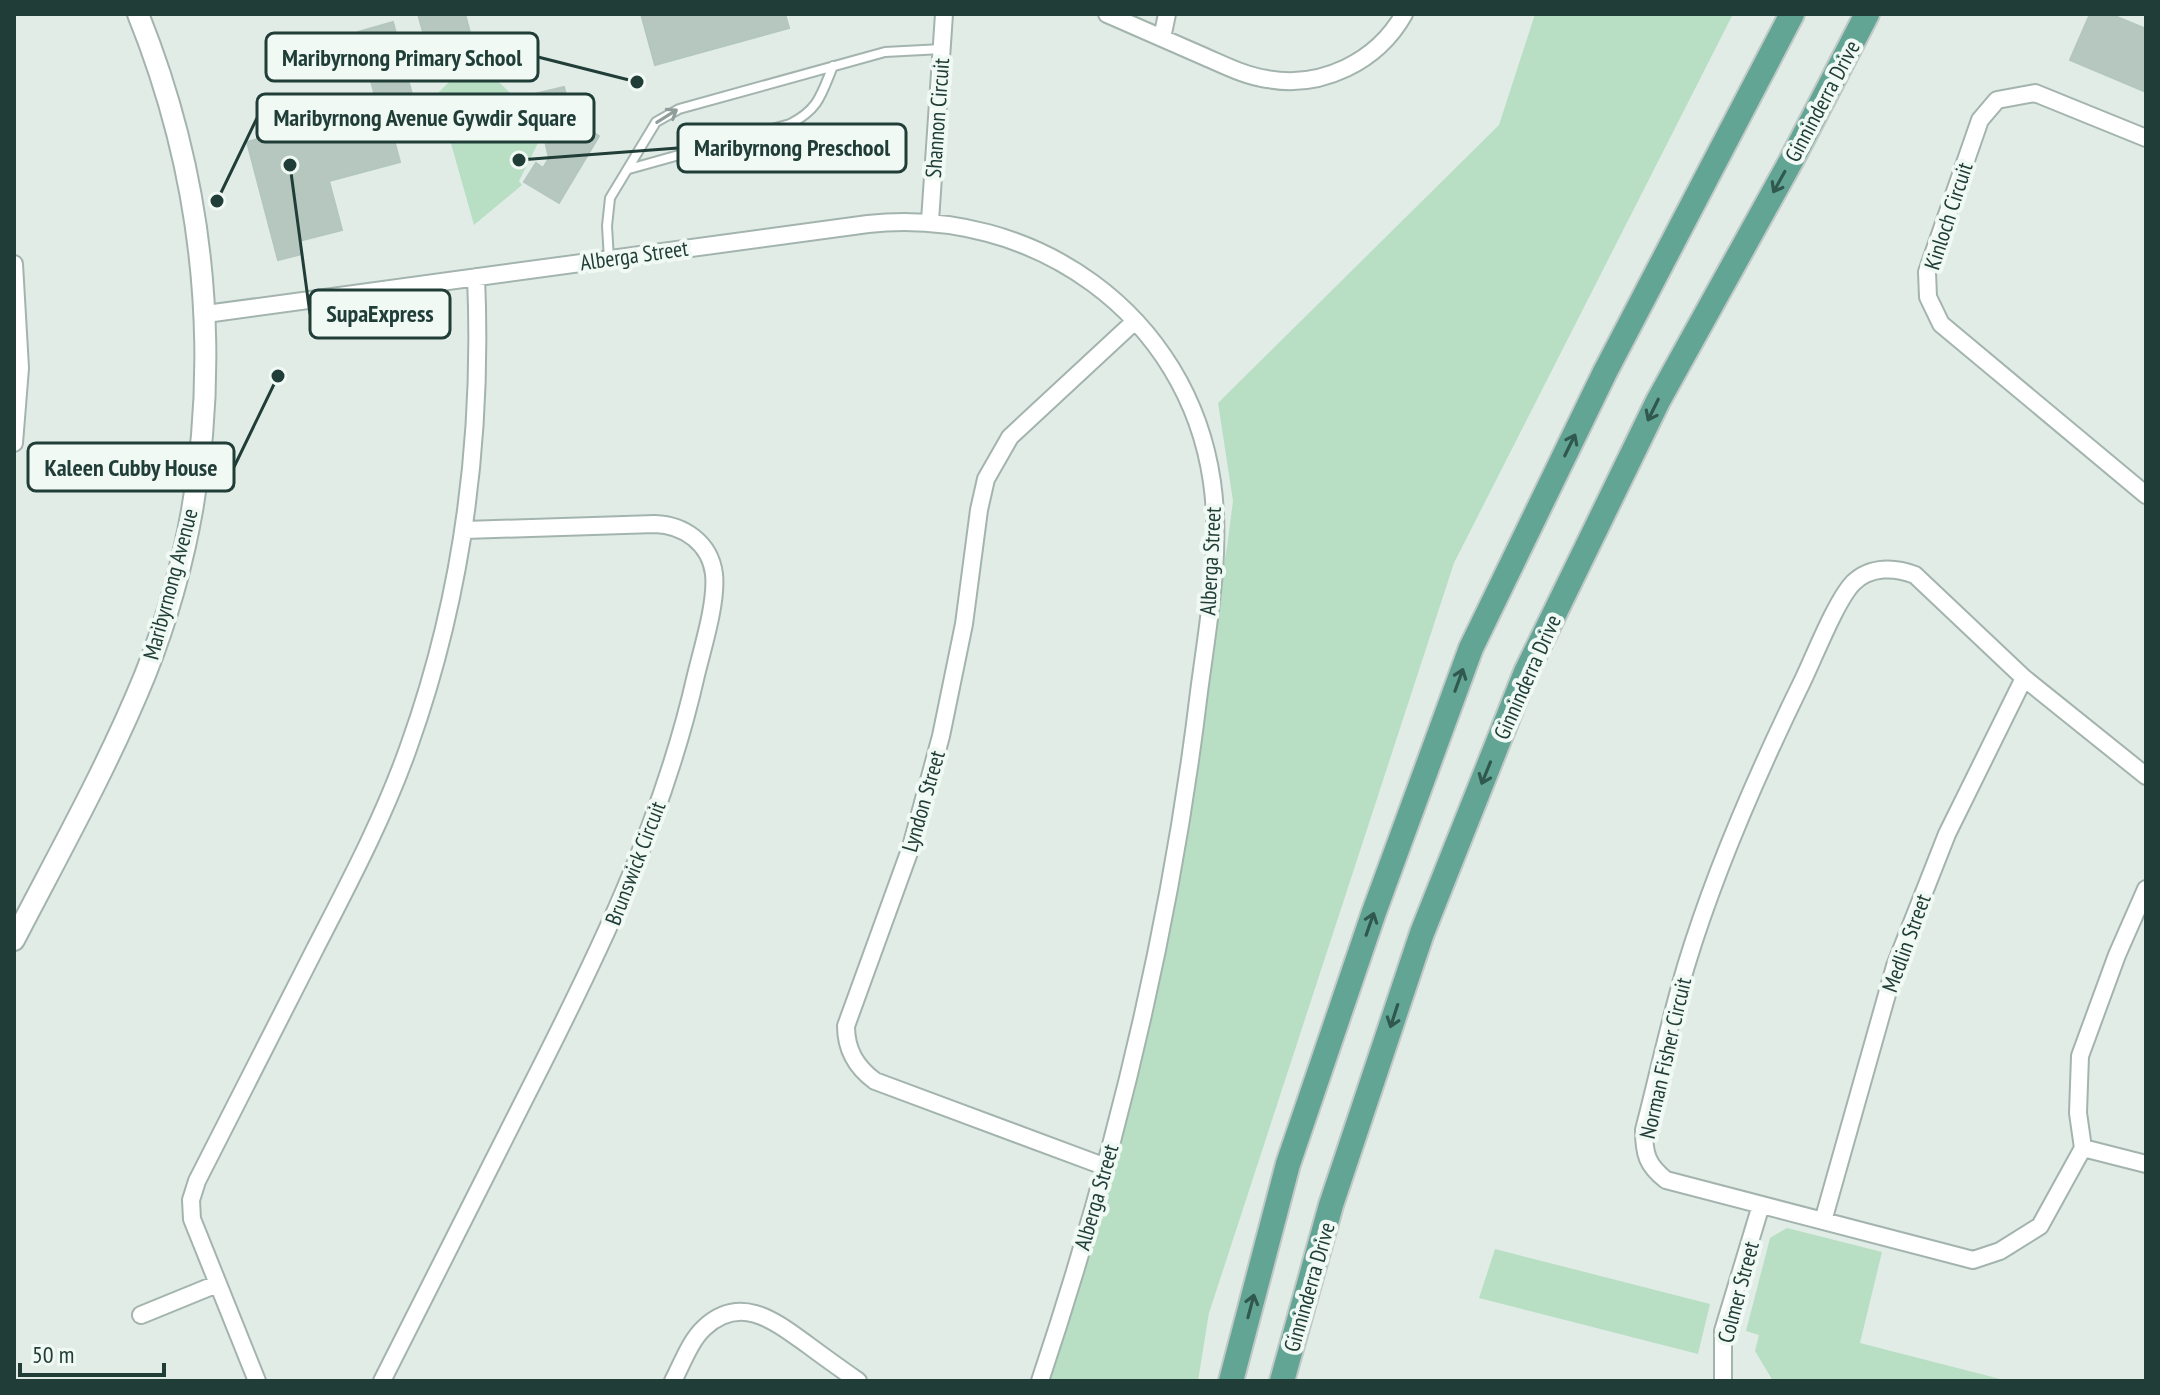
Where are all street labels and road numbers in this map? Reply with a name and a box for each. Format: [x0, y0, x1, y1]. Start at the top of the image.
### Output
street label: Ginninderra Drive [1778, 36, 1866, 166]
street label: Shannon Circuit [919, 57, 955, 179]
street label: Kinloch Circuit [1918, 159, 1978, 273]
street label: Alberga Street [578, 234, 690, 276]
street label: Maribyrnong Avenue [136, 505, 204, 663]
street label: Alberga Street [1193, 506, 1227, 616]
street label: Ginninderra Drive [1487, 610, 1567, 744]
street label: Lyndon Street [895, 747, 951, 855]
street label: Brunswick Circuit [599, 797, 671, 929]
street label: Medlin Street [1875, 890, 1937, 996]
street label: Norman Fisher Circuit [1633, 975, 1697, 1141]
street label: Alberga Street [1068, 1141, 1124, 1253]
street label: Ginninderra Drive [1277, 1219, 1341, 1355]
street label: Colmer Street [1711, 1238, 1765, 1346]

